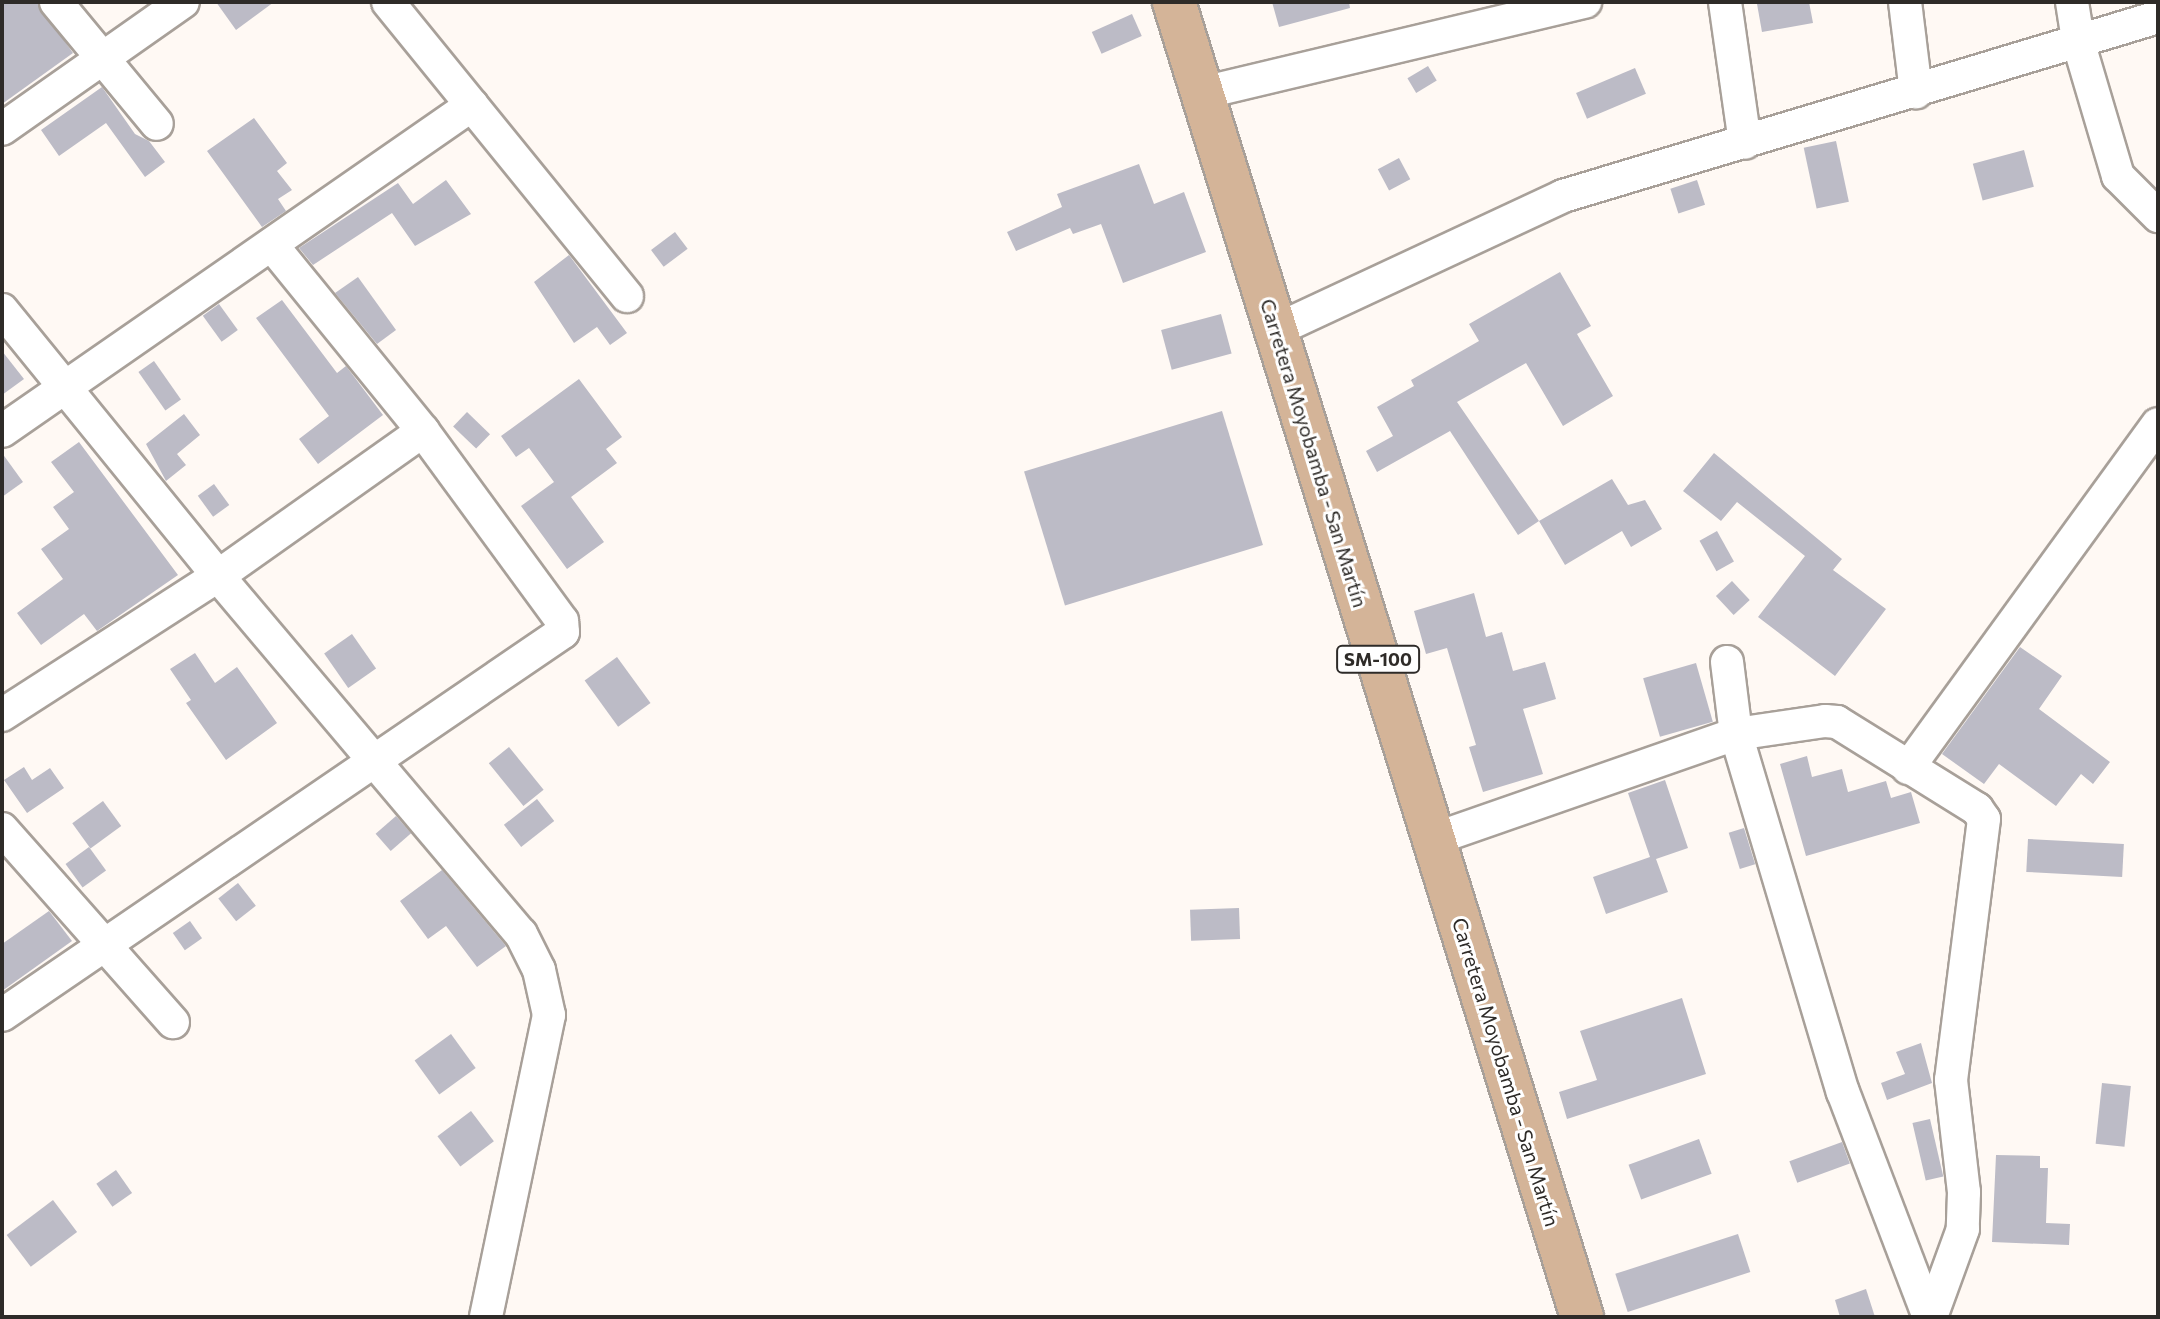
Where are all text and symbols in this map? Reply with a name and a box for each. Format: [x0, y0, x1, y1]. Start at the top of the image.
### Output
street label: Carretera Moyobamba - San Martín [1256, 296, 1372, 610]
road number: SM-100 [1336, 645, 1420, 673]
street label: Carretera Moyobamba - San Martín [1448, 915, 1564, 1229]

